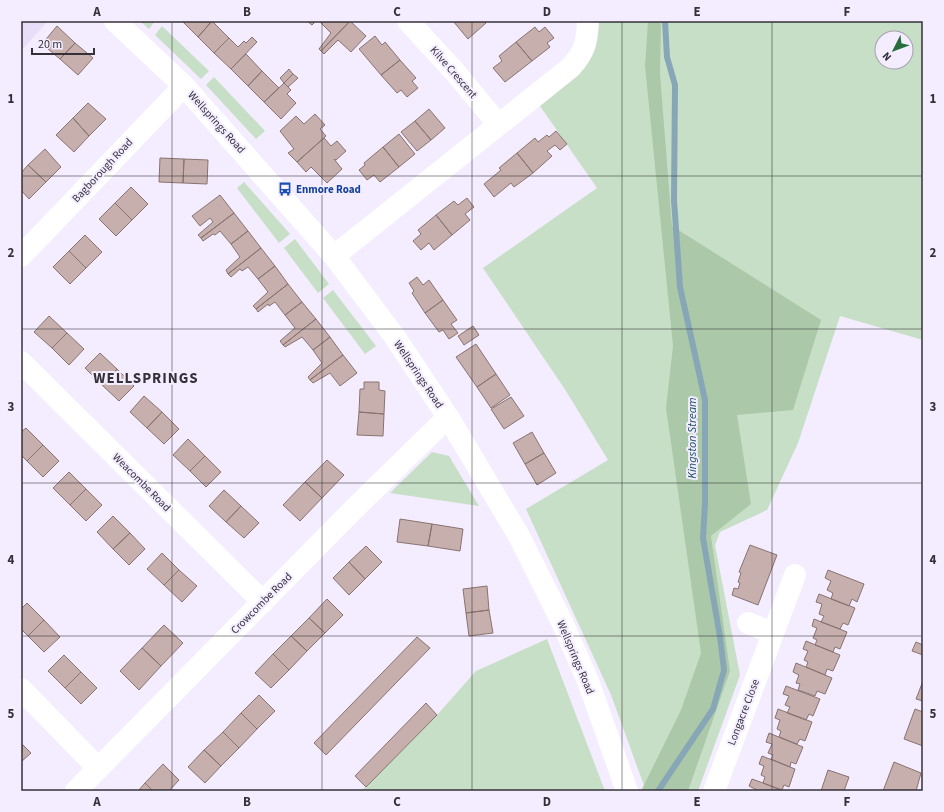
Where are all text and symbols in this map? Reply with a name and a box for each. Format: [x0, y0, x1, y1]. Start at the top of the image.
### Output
text: A [92, 3, 101, 21]
text: B [243, 3, 251, 21]
text: C [393, 3, 401, 21]
text: D [543, 3, 551, 21]
text: E [693, 3, 701, 21]
text: F [844, 3, 851, 21]
scale bar [32, 30, 94, 56]
north arrow [874, 30, 914, 70]
text: 20 m [38, 36, 62, 53]
street label: Kilve Crescent [427, 43, 481, 102]
text: N [879, 49, 895, 64]
street label: Wellsprings Road [185, 88, 249, 157]
text: 1 [8, 90, 15, 108]
text: 1 [930, 90, 937, 108]
street label: Bagborough Road [69, 135, 136, 206]
bus stop icon: Enmore Road [277, 181, 293, 197]
place label: Enmore Road [296, 182, 361, 197]
text: 2 [8, 244, 15, 262]
text: 2 [930, 244, 937, 262]
street label: Wellsprings Road [390, 337, 447, 411]
district label: WELLSPRINGS [93, 368, 199, 389]
water label: Kingston Stream [684, 397, 701, 479]
text: 3 [8, 398, 15, 416]
text: 3 [930, 398, 937, 416]
street label: Weacombe Road [109, 450, 174, 515]
text: 4 [8, 551, 15, 569]
text: 4 [930, 551, 937, 569]
street label: Crowcombe Road [227, 569, 295, 637]
street label: Wellsprings Road [553, 618, 598, 696]
street label: Longacre Close [724, 677, 763, 747]
text: 5 [8, 705, 15, 723]
text: 5 [930, 705, 937, 723]
text: A [92, 793, 101, 811]
text: B [243, 793, 251, 811]
text: C [393, 793, 401, 811]
text: D [543, 793, 551, 811]
text: E [693, 793, 701, 811]
text: F [844, 793, 851, 811]

